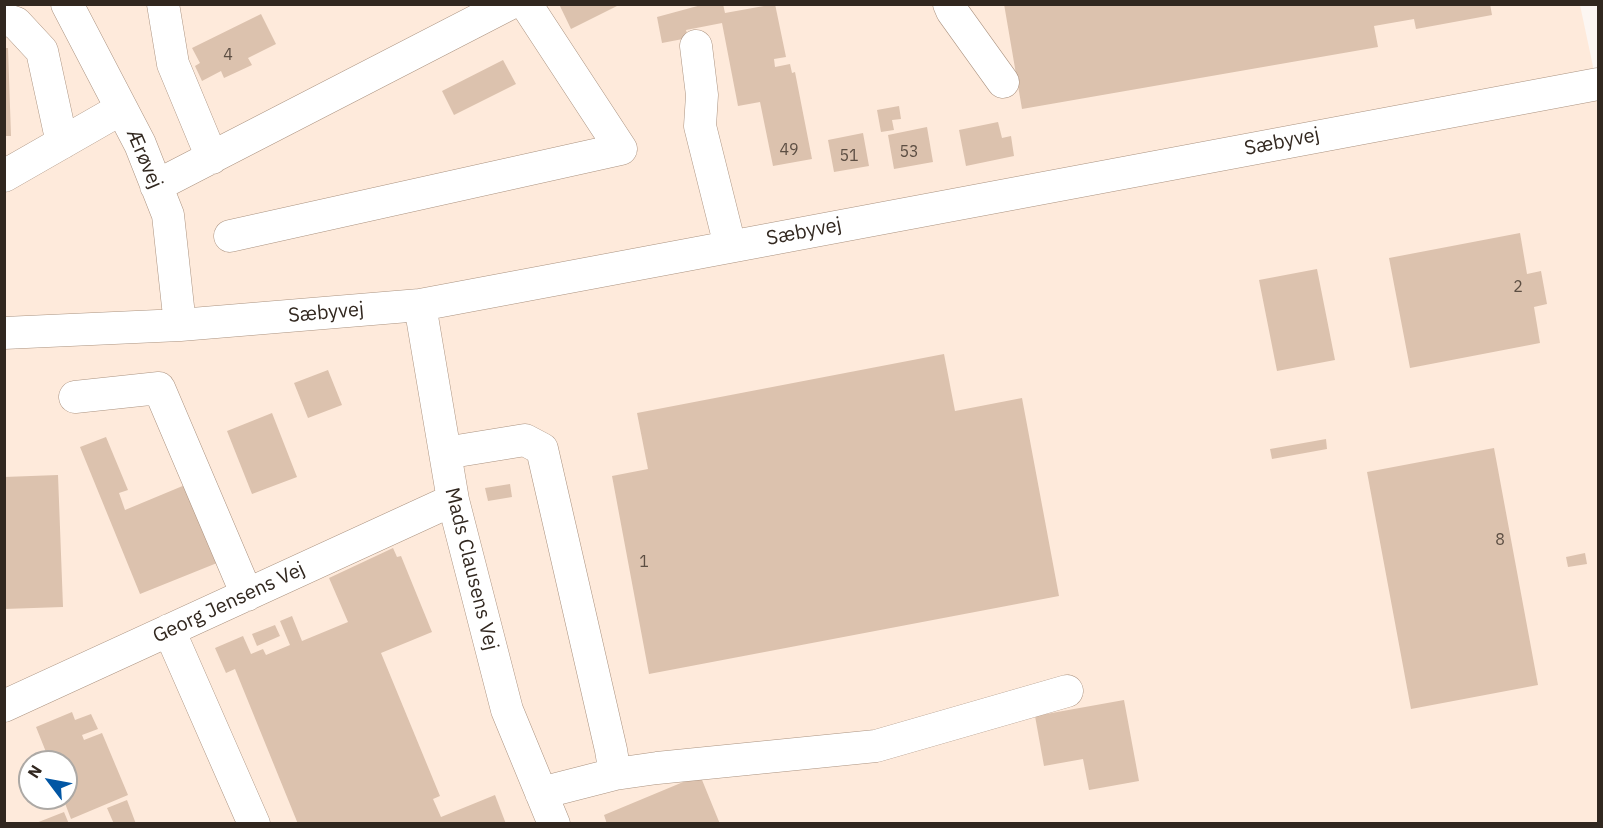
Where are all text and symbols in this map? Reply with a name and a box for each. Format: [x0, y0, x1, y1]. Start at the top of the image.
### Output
house number: 4 [223, 45, 233, 65]
street label: Sæbyvej [1242, 123, 1322, 161]
street label: Ærøvej [121, 126, 167, 192]
house number: 49 [779, 140, 799, 160]
house number: 53 [899, 142, 919, 162]
house number: 51 [839, 146, 859, 166]
street label: Sæbyvej [764, 213, 844, 251]
house number: 2 [1513, 277, 1523, 297]
street label: Sæbyvej [287, 298, 365, 328]
street label: Mads Clausens Vej [439, 485, 503, 653]
house number: 8 [1495, 530, 1505, 550]
house number: 1 [639, 552, 649, 572]
street label: Georg Jensens Vej [149, 557, 309, 649]
north arrow [18, 750, 78, 810]
text: N [23, 761, 46, 782]

